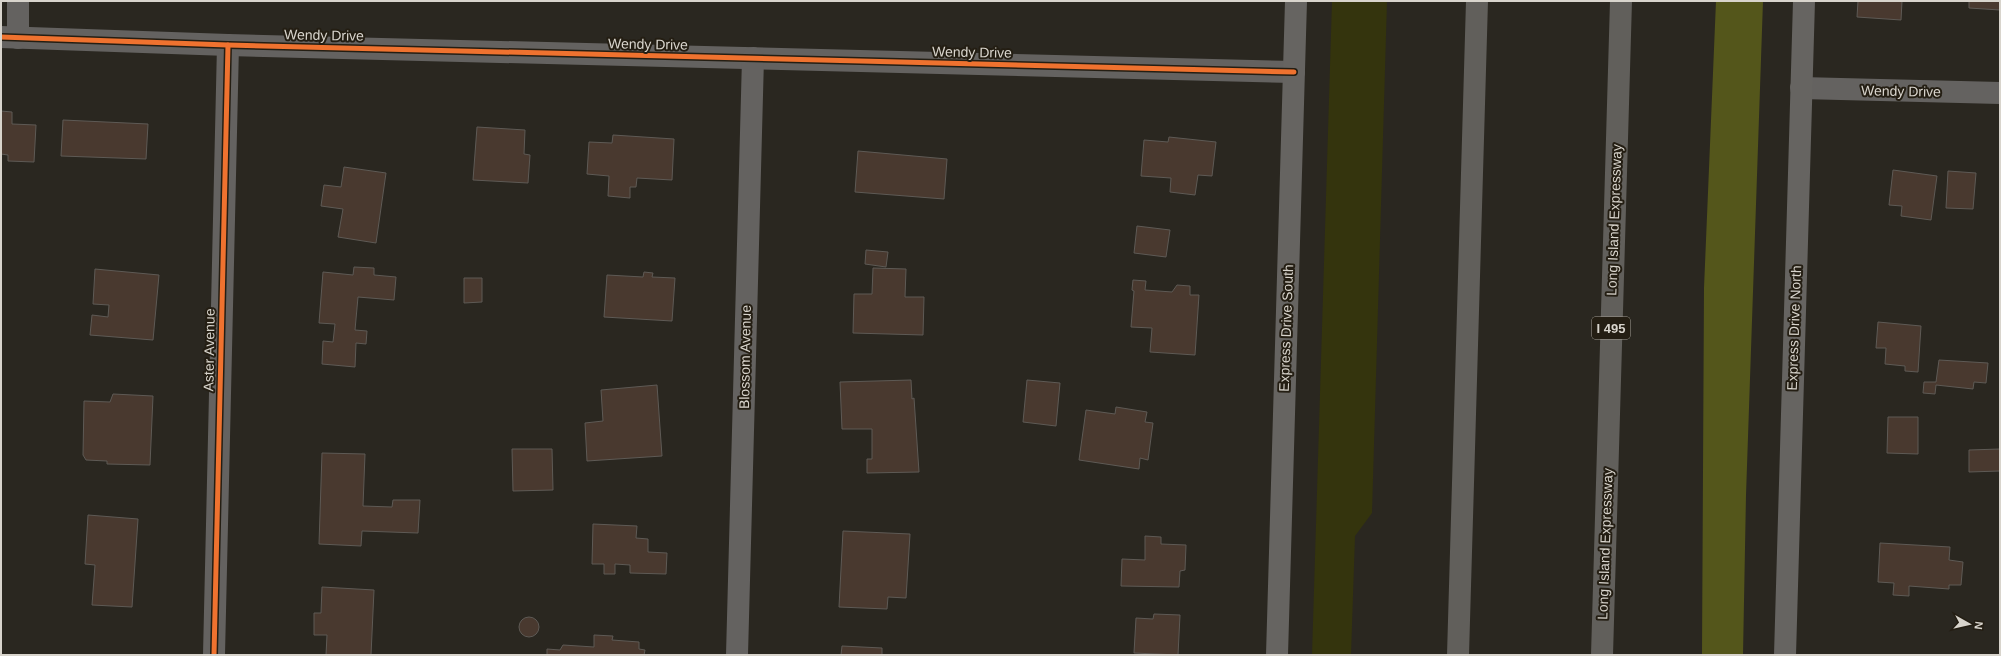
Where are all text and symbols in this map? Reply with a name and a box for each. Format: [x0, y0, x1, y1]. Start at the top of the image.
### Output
street label: Wendy Drive [284, 26, 364, 44]
street label: Wendy Drive [608, 35, 688, 53]
street label: Wendy Drive [932, 43, 1012, 61]
street label: Wendy Drive [1861, 82, 1941, 100]
street label: Long Island Expressway [1603, 144, 1625, 296]
street label: Express Drive South [1276, 264, 1296, 392]
street label: Express Drive North [1784, 265, 1804, 391]
street label: Blossom Avenue [736, 305, 754, 409]
street label: Aster Avenue [200, 308, 218, 392]
road number: I 495 [1592, 317, 1630, 339]
street label: Long Island Expressway [1594, 468, 1616, 620]
north arrow [1949, 604, 1989, 644]
text: N [1972, 621, 1985, 630]

